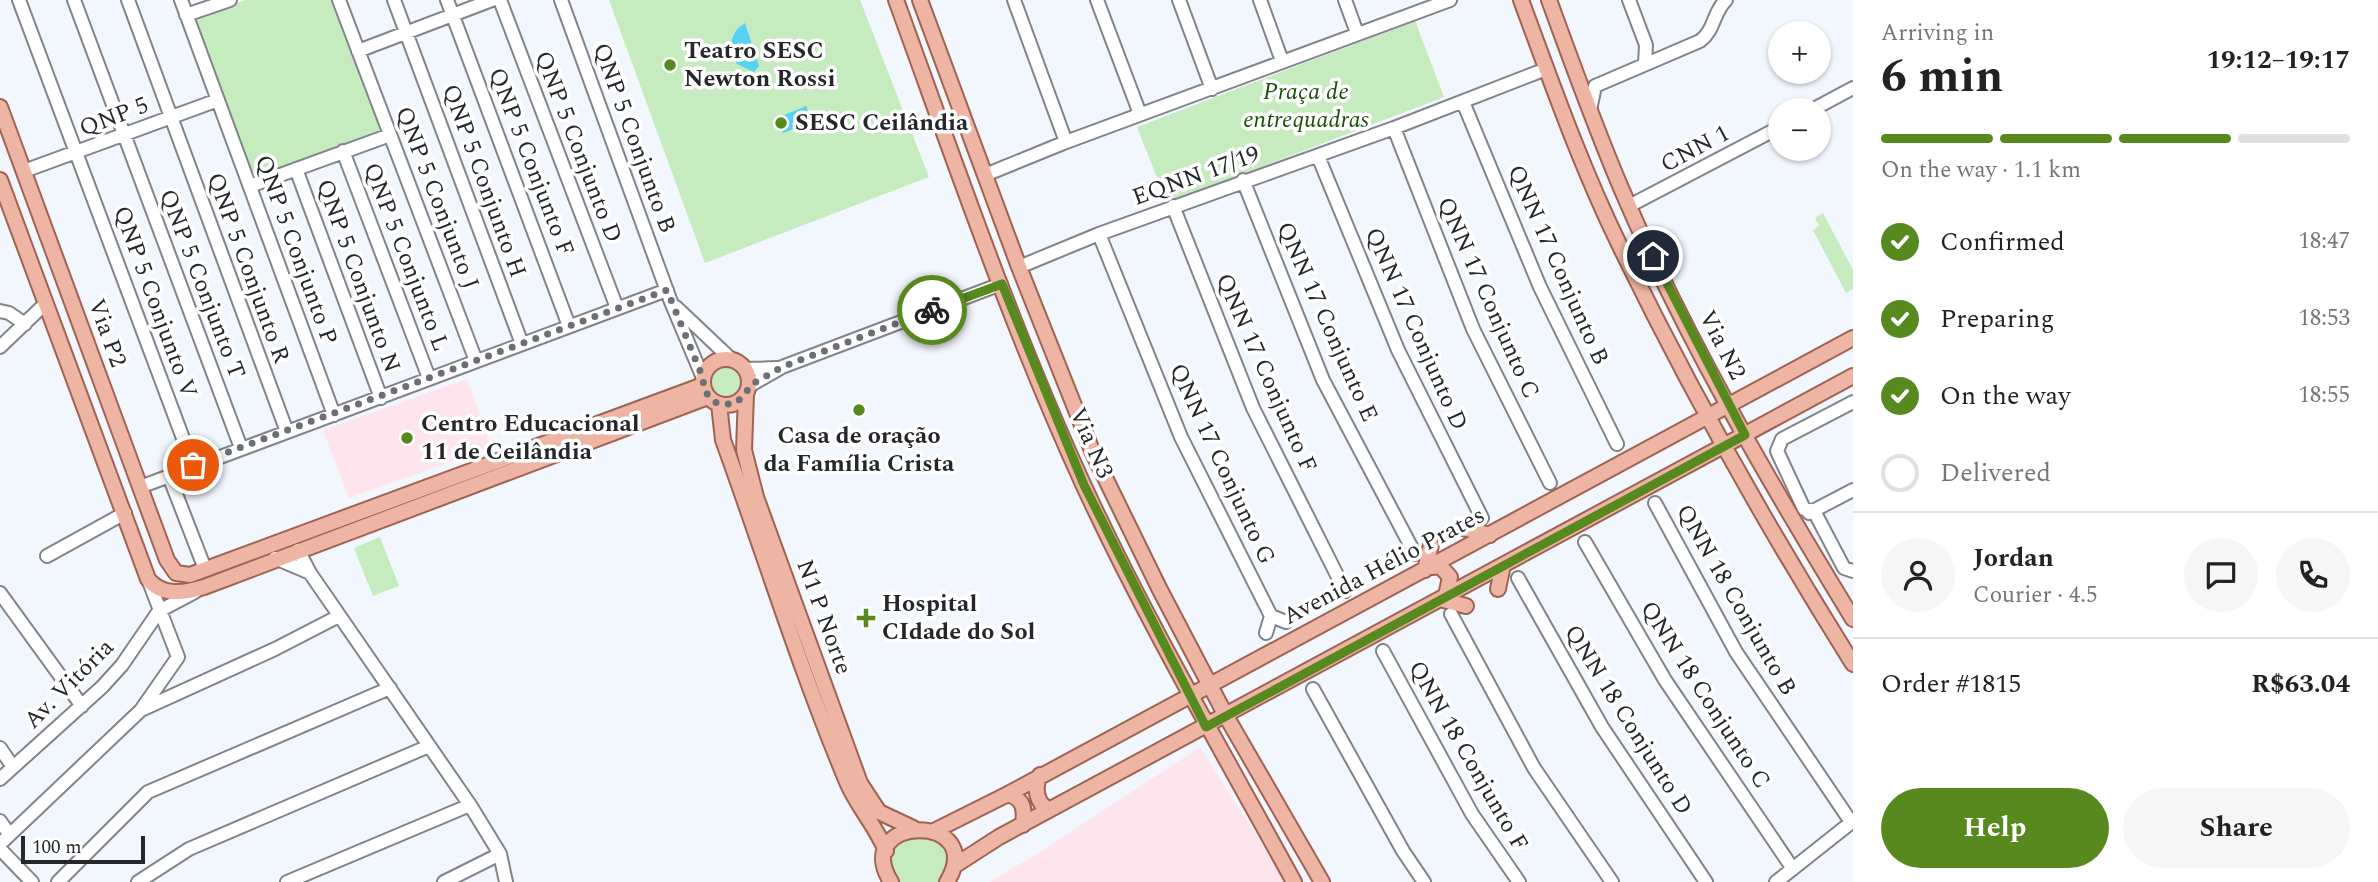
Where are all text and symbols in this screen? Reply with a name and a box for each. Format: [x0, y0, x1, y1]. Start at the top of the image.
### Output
text: Arriving in [1881, 16, 1994, 51]
map controls [1768, 21, 1831, 161]
button: + [1768, 21, 1831, 84]
place label: Teatro SESC Newton Rossi [684, 33, 836, 97]
street label: QNP 5 Conjunto B [583, 38, 685, 238]
text: 19:12–19:17 [2206, 40, 2350, 80]
text: 6 min [1881, 42, 2003, 112]
street label: QNP 5 Conjunto D [525, 46, 631, 248]
marker: Teatro SESC Newton Rossi [662, 57, 678, 73]
street label: QNP 5 Conjunto F [479, 63, 583, 261]
park label: Praça de entrequadras [1243, 74, 1370, 138]
street label: QNP 5 Conjunto H [432, 79, 536, 283]
street label: QNP 5 [74, 87, 154, 147]
button: − [1768, 98, 1831, 161]
street label: QNP 5 Conjunto J [385, 101, 489, 295]
place label: SESC Ceilândia [795, 105, 969, 141]
marker: SESC Ceilândia [773, 115, 789, 131]
street label: CNN 1 [1654, 116, 1736, 182]
street label: EQNN 17/19 [1127, 136, 1265, 216]
street label: QNP 5 Conjunto P [245, 150, 347, 350]
text: On the way · 1.1 km [1881, 153, 2081, 188]
street label: QNP 5 Conjunto L [353, 157, 459, 357]
street label: QNN 17 Conjunto B [1498, 159, 1618, 371]
street label: QNP 5 Conjunto R [197, 168, 299, 368]
street label: QNP 5 Conjunto N [306, 174, 410, 378]
street label: QNP 5 Conjunto T [149, 184, 255, 384]
street label: QNN 17 Conjunto C [1427, 191, 1549, 405]
street label: QNP 5 Conjunto V [104, 201, 206, 403]
street label: QNN 17 Conjunto E [1267, 216, 1387, 428]
street label: QNN 17 Conjunto D [1355, 222, 1477, 436]
text: Confirmed [1940, 222, 2065, 262]
icon: check [1881, 223, 1919, 261]
text: 18:47 [2298, 224, 2350, 259]
pin [1623, 226, 1683, 286]
icon: home [1634, 237, 1672, 275]
street label: QNN 17 Conjunto F [1206, 268, 1326, 478]
courier [897, 275, 967, 345]
icon: bike [913, 291, 951, 329]
street label: Via P2 [78, 294, 136, 372]
text: Preparing [1940, 299, 2054, 339]
icon: check [1881, 300, 1919, 338]
text: 18:53 [2298, 301, 2350, 336]
street label: Via N2 [1689, 304, 1755, 386]
street label: QNN 17 Conjunto G [1159, 357, 1285, 571]
text: On the way [1940, 376, 2071, 416]
icon: check [1881, 377, 1919, 415]
text: 18:55 [2298, 378, 2350, 413]
marker: Casa de oração da Família Crista [851, 402, 867, 418]
street label: Via N3 [1059, 402, 1123, 484]
place label: Centro Educacional 11 de Ceilândia [421, 406, 640, 470]
place label: Casa de oração da Família Crista [764, 418, 955, 482]
marker: Centro Educacional 11 de Ceilândia [399, 430, 415, 446]
pin [163, 435, 223, 495]
icon: bag [174, 446, 212, 484]
text: Delivered [1940, 453, 2051, 493]
street label: Avenida Hélio Prates [1277, 497, 1491, 635]
street label: QNN 18 Conjunto B [1666, 497, 1806, 703]
button: person [1881, 538, 1955, 612]
text: Jordan [1973, 538, 2054, 578]
button: chat [2184, 538, 2258, 612]
button: phone [2276, 538, 2350, 612]
street label: N1 P Norte [787, 554, 861, 680]
text: Courier · 4.5 [1973, 578, 2098, 613]
place label: Hospital CIdade do Sol [882, 586, 1036, 650]
street label: QNN 18 Conjunto C [1631, 594, 1779, 796]
marker: Hospital CIdade do Sol [856, 608, 876, 628]
street label: QNN 18 Conjunto D [1555, 618, 1701, 822]
street label: Av. Vitória [15, 630, 123, 738]
street label: QNN 18 Conjunto F [1399, 654, 1537, 858]
text: Order #1815 [1881, 664, 2021, 704]
text: R$63.04 [2251, 664, 2350, 704]
button: Help [1881, 788, 2109, 868]
button: Share [2123, 788, 2350, 868]
scale bar [21, 833, 145, 865]
text: 100 m [32, 833, 82, 862]

